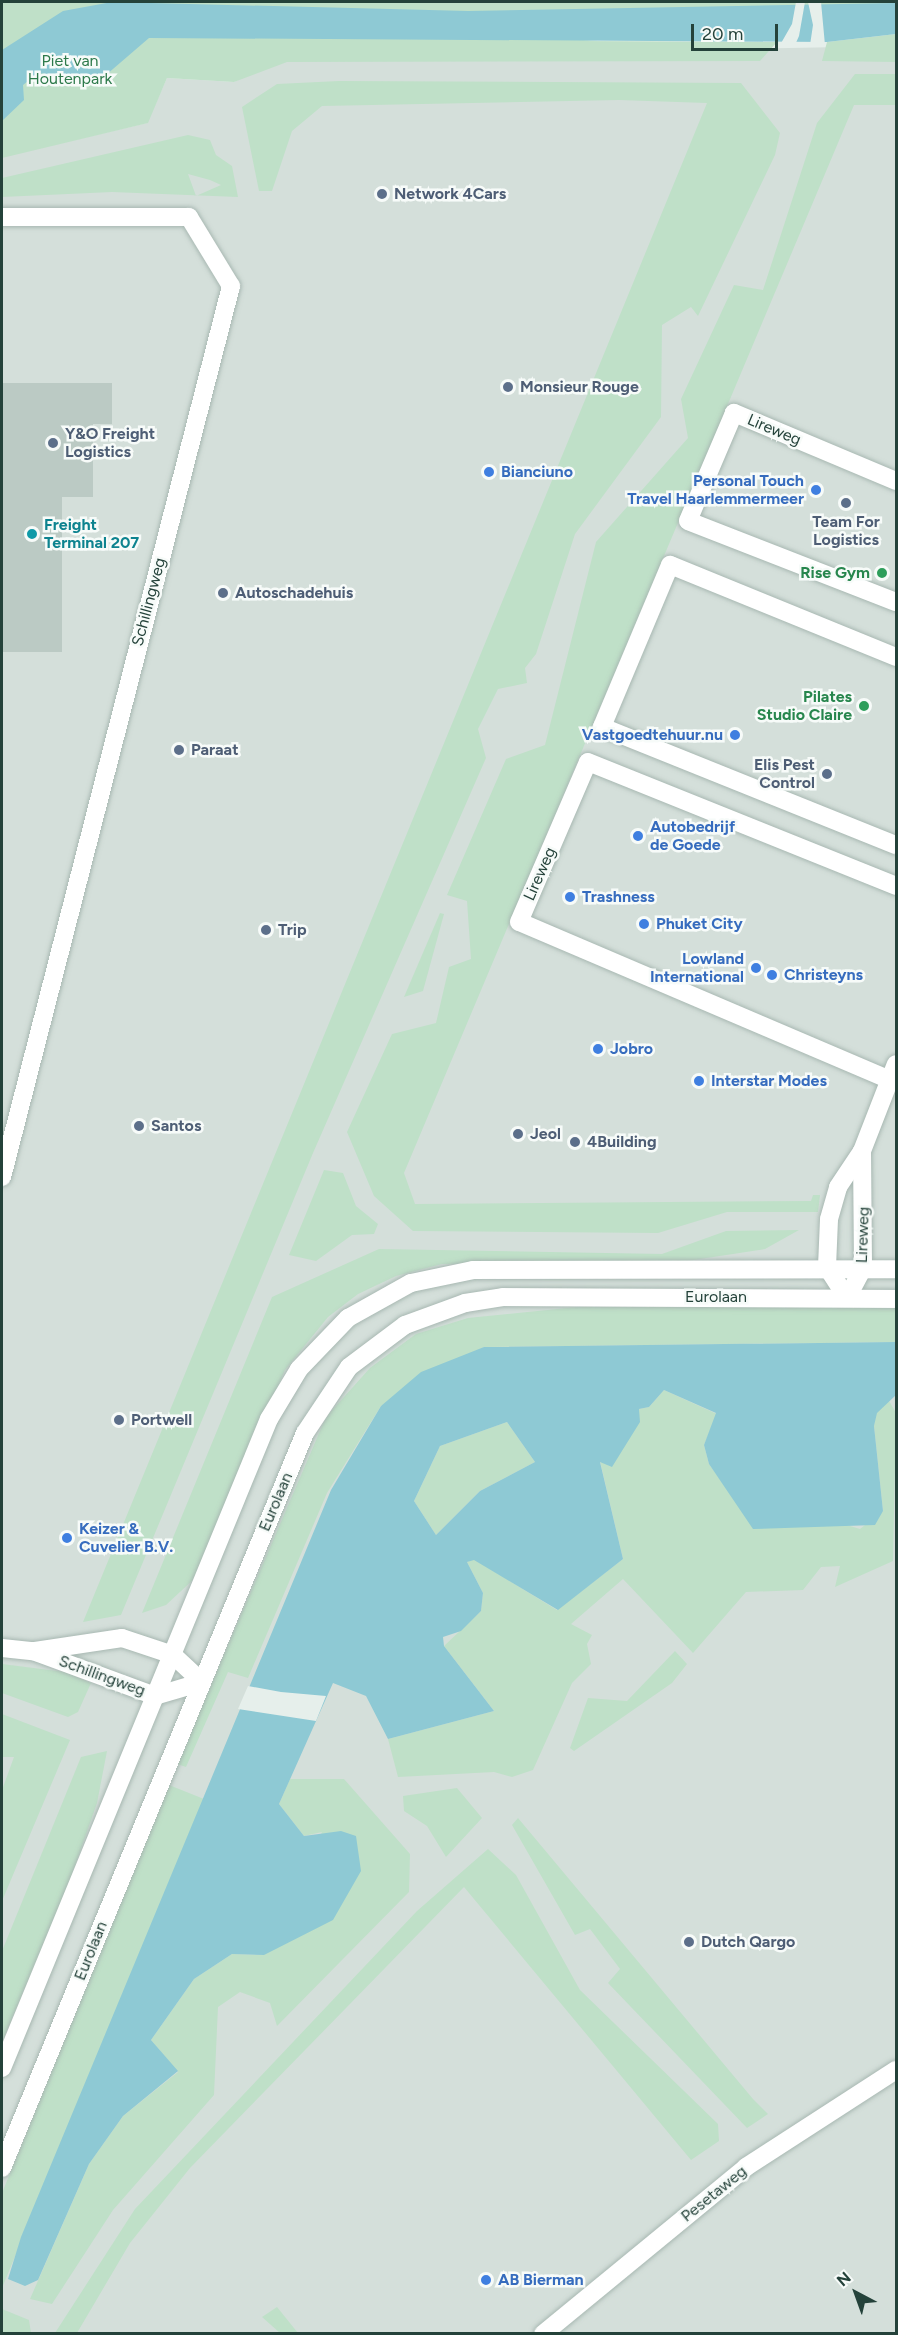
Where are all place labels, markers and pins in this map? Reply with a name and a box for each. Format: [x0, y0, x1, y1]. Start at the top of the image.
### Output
place label: Network 4Cars [394, 184, 506, 204]
marker: Network 4Cars [375, 187, 389, 201]
place label: Monsieur Rouge [520, 377, 639, 397]
marker: Monsieur Rouge [501, 380, 515, 394]
place label: Y&O Freight Logistics [65, 424, 155, 462]
marker: Y&O Freight Logistics [46, 436, 60, 450]
place label: Bianciuno [501, 462, 573, 482]
marker: Bianciuno [482, 465, 496, 479]
place label: Personal Touch Travel Haarlemmermeer [627, 471, 804, 509]
marker: Personal Touch Travel Haarlemmermeer [809, 483, 823, 497]
marker: Team For Logistics [839, 496, 853, 510]
place label: Team For Logistics [812, 512, 880, 550]
place label: Freight Terminal 207 [44, 515, 139, 553]
marker: Freight Terminal 207 [25, 527, 39, 541]
place label: Rise Gym [800, 563, 870, 583]
marker: Rise Gym [875, 566, 889, 580]
place label: Autoschadehuis [235, 583, 353, 603]
marker: Autoschadehuis [216, 586, 230, 600]
place label: Pilates Studio Claire [757, 687, 852, 725]
marker: Pilates Studio Claire [857, 699, 871, 713]
place label: Vastgoedtehuur.nu [582, 725, 723, 745]
marker: Vastgoedtehuur.nu [728, 728, 742, 742]
place label: Paraat [191, 740, 239, 760]
marker: Paraat [172, 743, 186, 757]
place label: Elis Pest Control [754, 755, 815, 793]
marker: Elis Pest Control [820, 767, 834, 781]
place label: Autobedrijf de Goede [650, 817, 735, 855]
marker: Autobedrijf de Goede [631, 829, 645, 843]
place label: Trashness [582, 887, 655, 907]
marker: Trashness [563, 890, 577, 904]
place label: Phuket City [656, 914, 743, 934]
marker: Phuket City [637, 917, 651, 931]
place label: Trip [278, 920, 307, 940]
marker: Trip [259, 923, 273, 937]
place label: Lowland International [650, 949, 744, 987]
marker: Lowland International [749, 961, 763, 975]
place label: Christeyns [784, 965, 863, 985]
marker: Christeyns [765, 968, 779, 982]
place label: Jobro [610, 1039, 653, 1059]
marker: Jobro [591, 1042, 605, 1056]
place label: Interstar Modes [711, 1071, 827, 1091]
marker: Interstar Modes [692, 1074, 706, 1088]
place label: Santos [151, 1116, 201, 1136]
marker: Santos [132, 1119, 146, 1133]
place label: Jeol [530, 1124, 561, 1144]
marker: Jeol [511, 1127, 525, 1141]
place label: 4Building [587, 1132, 657, 1152]
marker: 4Building [568, 1135, 582, 1149]
place label: Portwell [131, 1410, 192, 1430]
marker: Portwell [112, 1413, 126, 1427]
place label: Keizer & Cuvelier B.V. [79, 1519, 173, 1557]
marker: Keizer & Cuvelier B.V. [60, 1531, 74, 1545]
place label: Dutch Qargo [701, 1932, 795, 1952]
marker: Dutch Qargo [682, 1935, 696, 1949]
place label: AB Bierman [498, 2270, 584, 2290]
marker: AB Bierman [479, 2273, 493, 2287]

